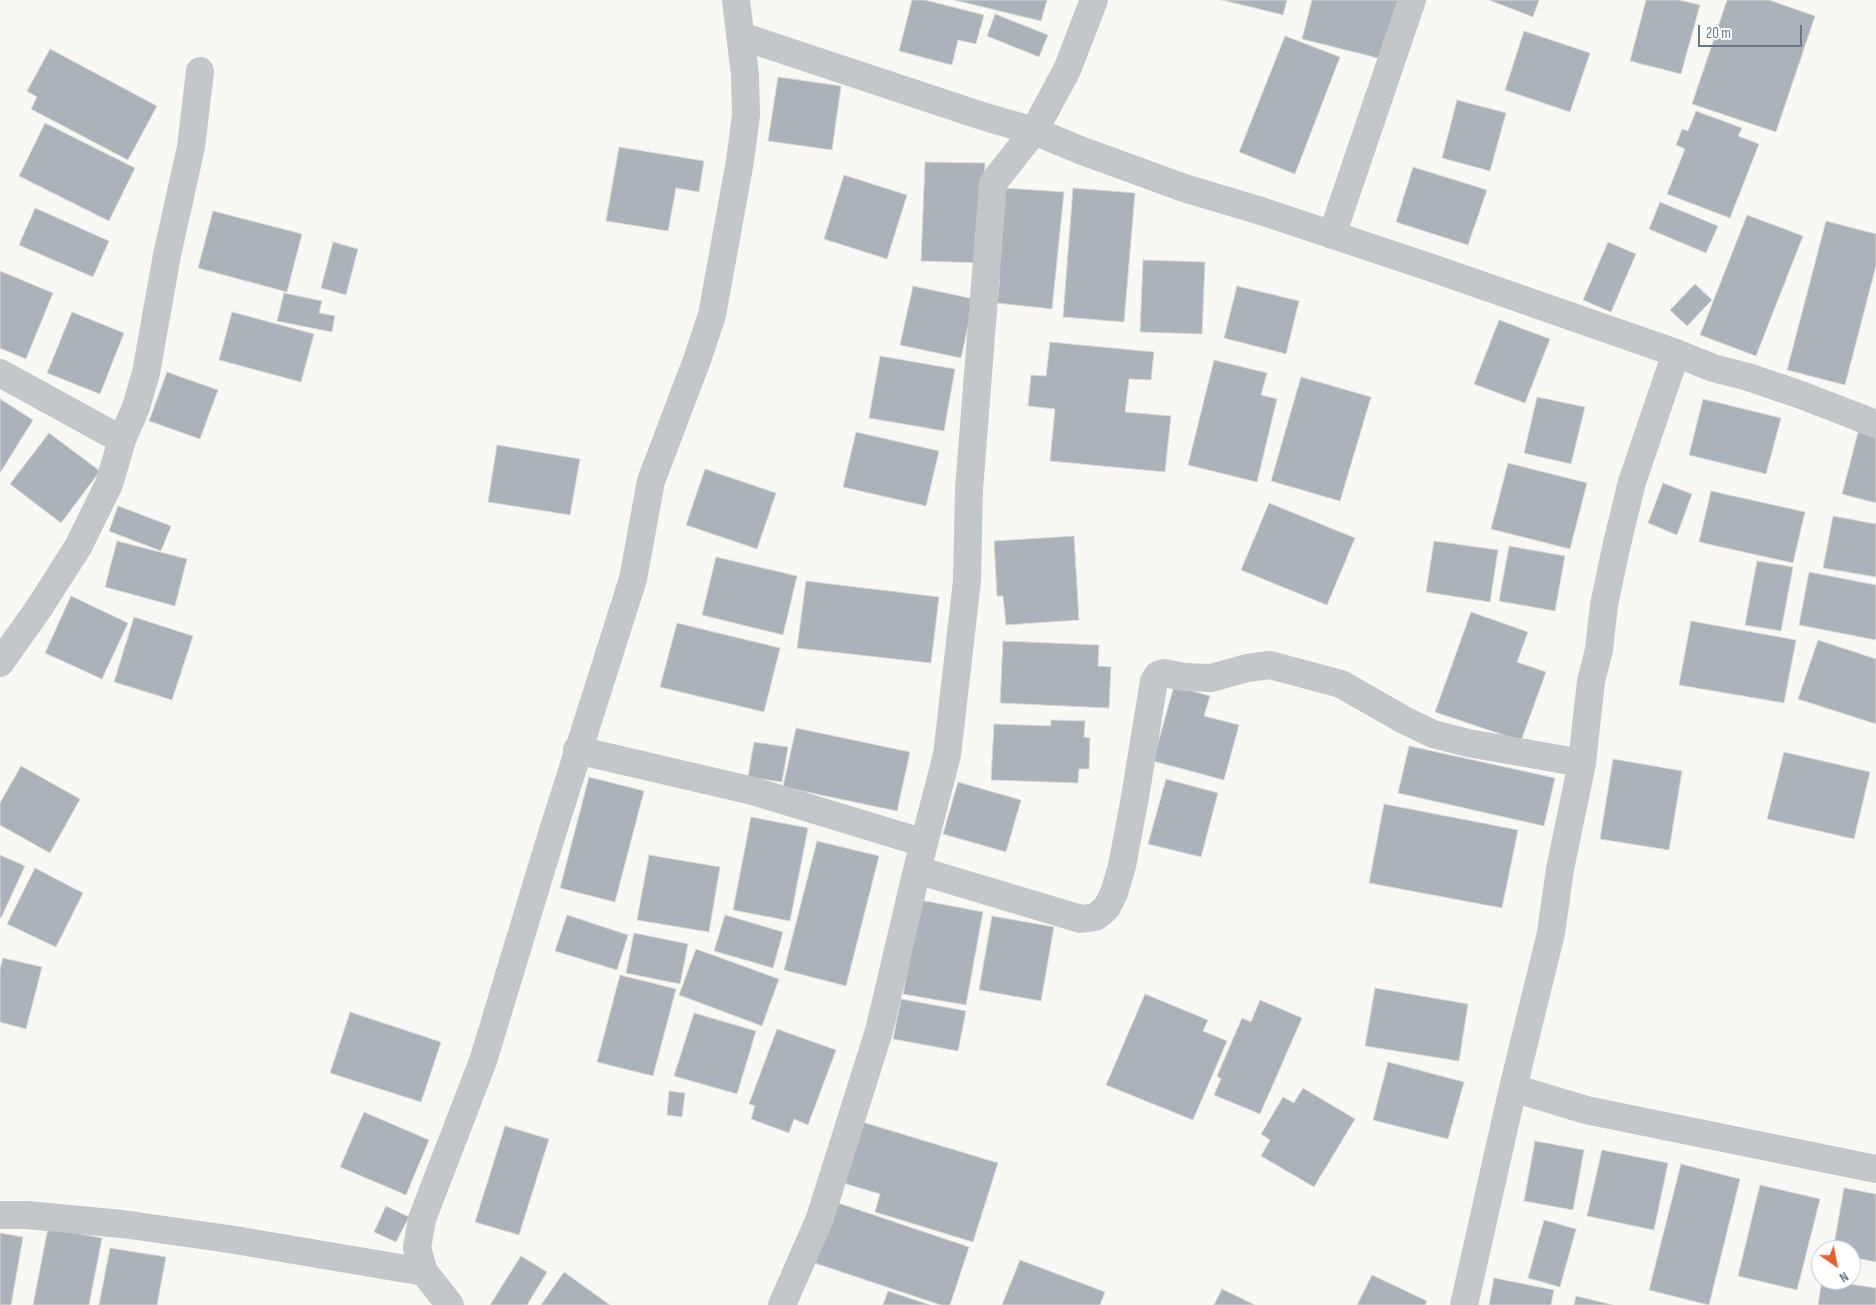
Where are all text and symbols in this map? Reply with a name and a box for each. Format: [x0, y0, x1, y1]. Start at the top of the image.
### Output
scale bar [1701, 15, 1805, 47]
text: 20 m [1706, 24, 1731, 43]
north arrow [1811, 1240, 1861, 1290]
text: N [1836, 1268, 1852, 1286]

